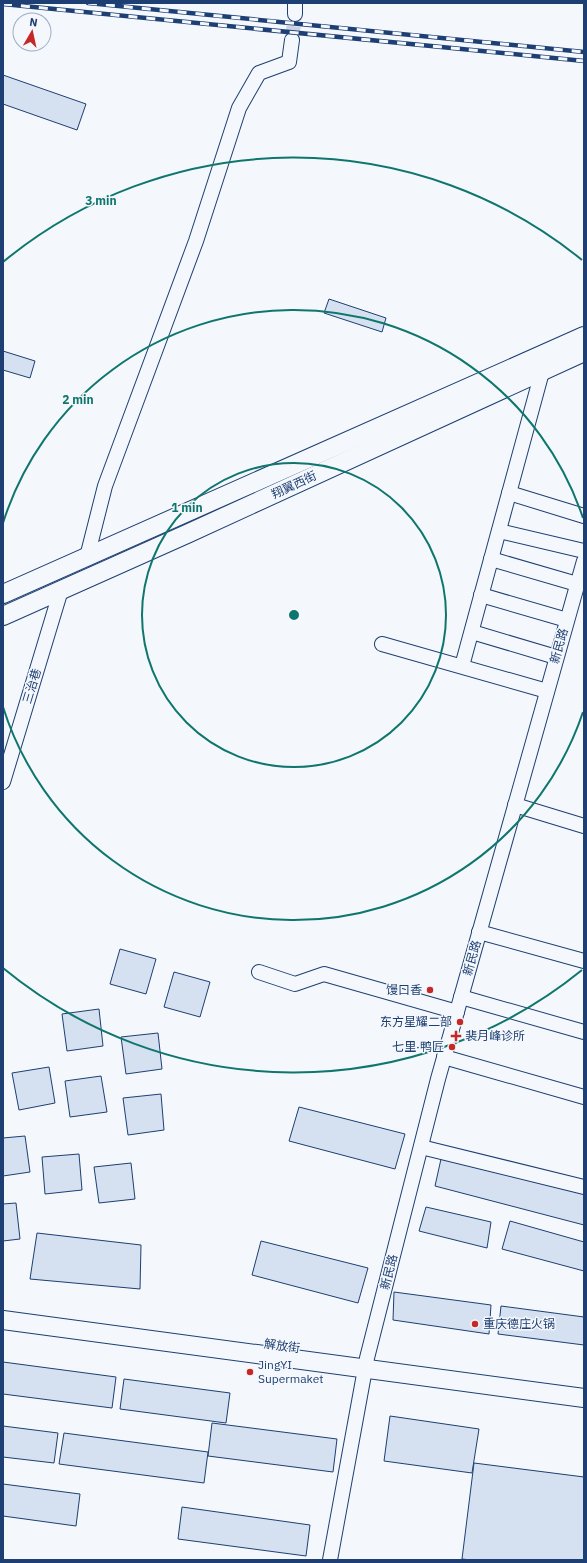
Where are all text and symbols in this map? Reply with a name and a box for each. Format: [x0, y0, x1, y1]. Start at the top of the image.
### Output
north arrow [12, 12, 52, 52]
text: N [29, 15, 39, 30]
text: 3 min [85, 193, 117, 208]
text: 2 min [62, 392, 94, 407]
street label: 翔翼西街 [269, 468, 319, 501]
text: 1 min [171, 500, 203, 515]
centre of rings [287, 608, 301, 622]
street label: 新民路 [546, 626, 571, 665]
street label: 三治巷 [19, 666, 44, 705]
street label: 新民路 [459, 938, 484, 977]
place label: 馒口香 [386, 982, 422, 997]
marker: 馒口香 [425, 985, 435, 995]
place label: 东方星耀二部 [380, 1014, 452, 1029]
marker: 东方星耀二部 [455, 1017, 465, 1027]
place label: 裴月峰诊所 [465, 1028, 525, 1043]
marker: 裴月峰诊所 [450, 1030, 462, 1042]
place label: 七里·鸭匠 [392, 1039, 444, 1054]
marker: 七里·鸭匠 [447, 1042, 457, 1052]
street label: 新民路 [377, 1253, 400, 1291]
place label: 重庆德庄火锅 [483, 1316, 555, 1331]
marker: 重庆德庄火锅 [470, 1319, 480, 1329]
street label: 解放街 [263, 1336, 301, 1355]
place label: JingYI Supermaket [258, 1357, 324, 1386]
marker: JingYI Supermaket [245, 1367, 255, 1377]

